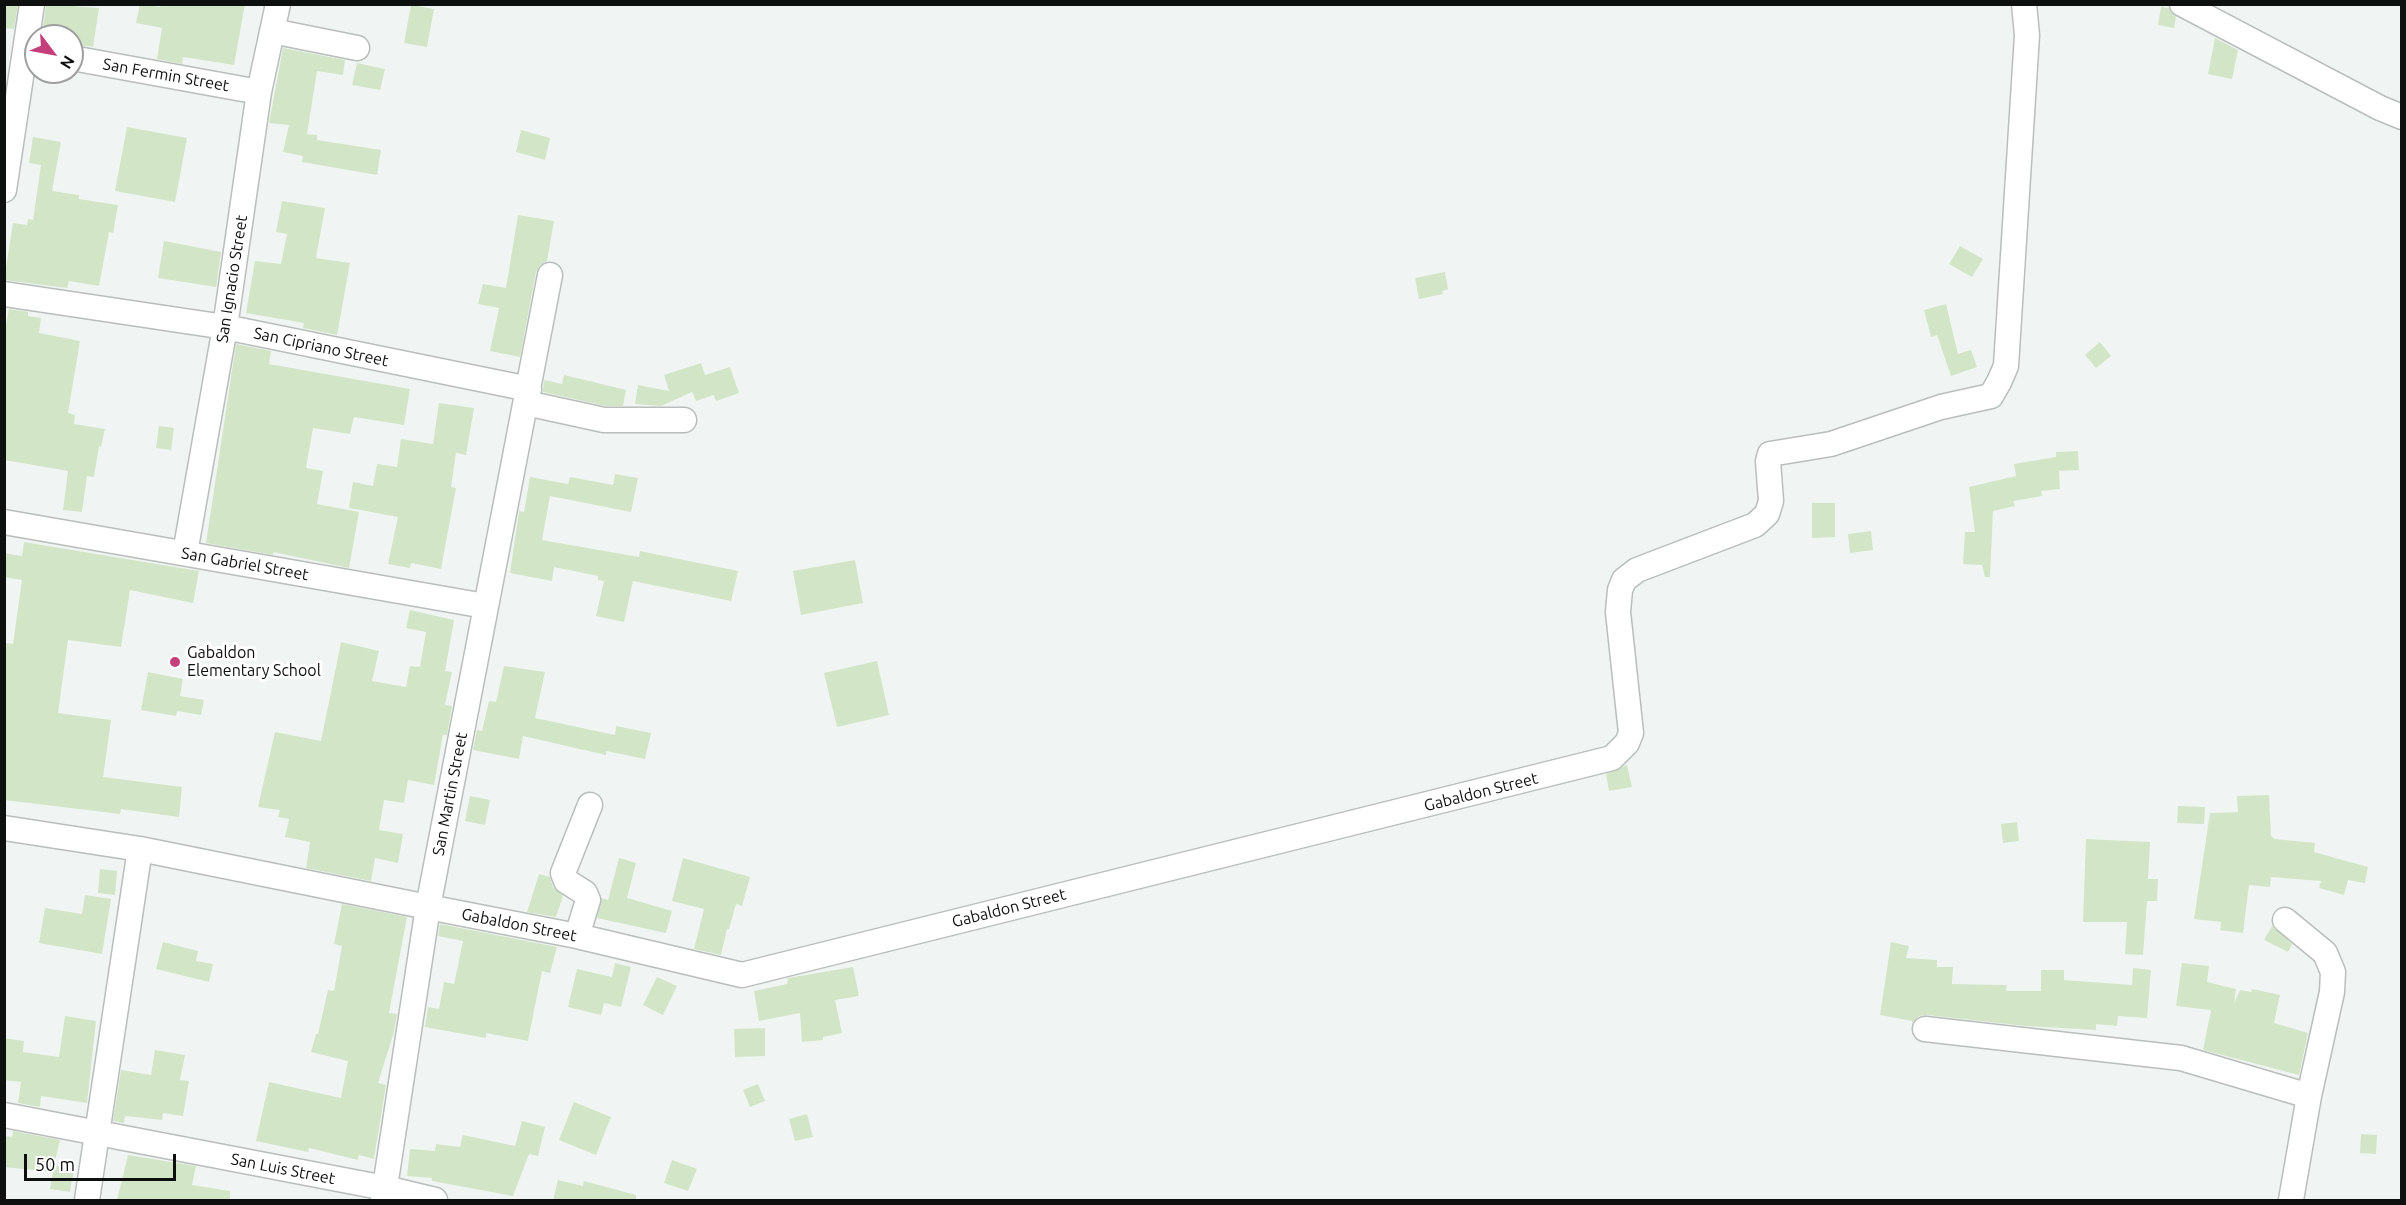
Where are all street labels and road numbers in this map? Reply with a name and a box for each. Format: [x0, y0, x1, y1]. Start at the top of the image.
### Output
street label: San Fermin Street [101, 54, 231, 96]
street label: San Ignacio Street [212, 214, 252, 344]
street label: San Cipriano Street [252, 323, 390, 371]
street label: San Gabriel Street [180, 543, 310, 585]
street label: San Martin Street [429, 731, 471, 857]
street label: Gabaldon Street [1422, 769, 1540, 815]
street label: Gabaldon Street [950, 885, 1068, 931]
street label: Gabaldon Street [460, 904, 578, 946]
street label: San Luis Street [229, 1149, 337, 1189]

